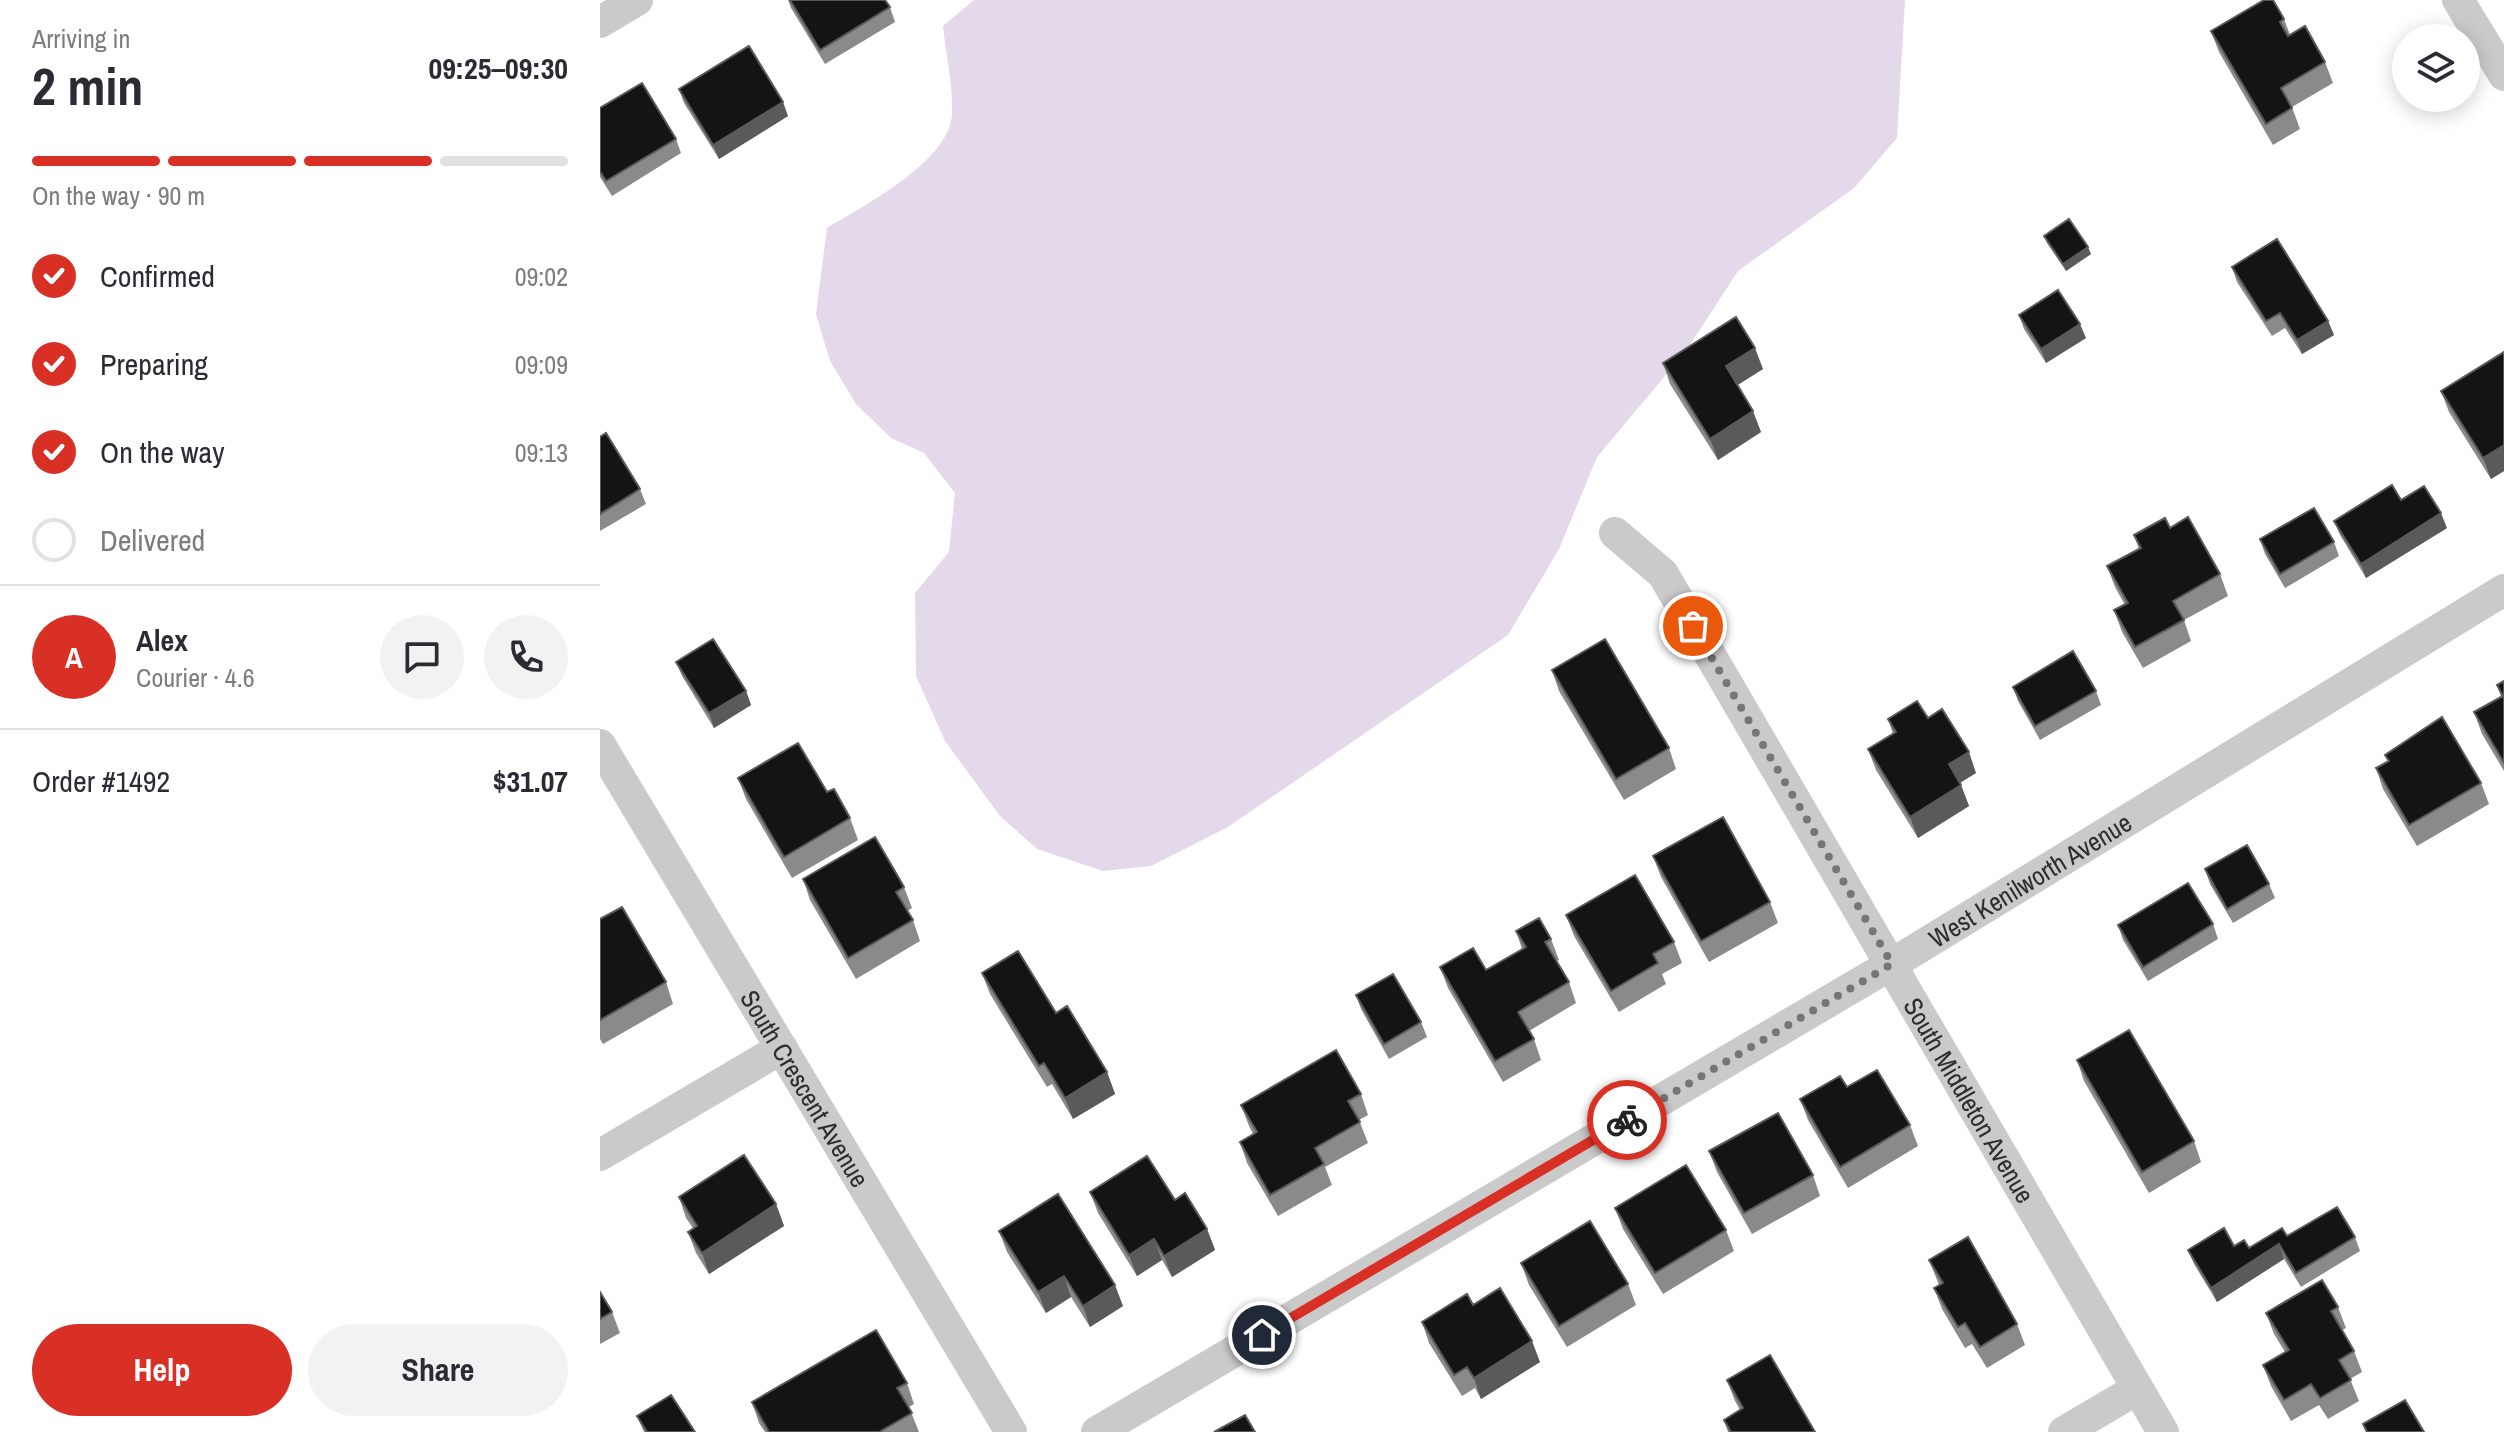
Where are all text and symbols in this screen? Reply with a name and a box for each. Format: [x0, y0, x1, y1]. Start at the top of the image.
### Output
text: Arriving in [32, 21, 130, 56]
map controls [2392, 24, 2480, 112]
button: layers [2392, 24, 2480, 112]
text: 09:25–09:30 [429, 48, 568, 88]
text: 2 min [32, 51, 143, 121]
text: On the way · 90 m [32, 178, 205, 213]
icon: check [32, 254, 76, 298]
text: Confirmed [100, 256, 215, 296]
text: 09:02 [515, 259, 568, 294]
icon: check [32, 342, 76, 386]
text: Preparing [100, 344, 208, 384]
text: 09:09 [515, 347, 568, 382]
icon: check [32, 430, 76, 474]
text: On the way [100, 432, 224, 472]
text: 09:13 [515, 435, 568, 470]
text: Delivered [100, 520, 205, 560]
pin [1659, 592, 1727, 660]
icon: bag [1671, 604, 1715, 648]
button: chat [380, 615, 464, 699]
button: phone [484, 615, 568, 699]
text: Alex [136, 620, 188, 660]
text: A [65, 637, 83, 677]
text: Courier · 4.6 [136, 660, 255, 695]
text: Order #1492 [32, 761, 170, 801]
text: $31.07 [493, 761, 568, 801]
street label: West Kenilworth Avenue [1922, 804, 2138, 955]
street label: South Crescent Avenue [733, 983, 878, 1193]
street label: South Middleton Avenue [1896, 991, 2043, 1209]
courier [1587, 1080, 1667, 1160]
icon: bike [1605, 1098, 1649, 1142]
pin [1228, 1301, 1296, 1369]
icon: home [1240, 1313, 1284, 1357]
button: Help [32, 1324, 292, 1416]
button: Share [308, 1324, 568, 1416]

